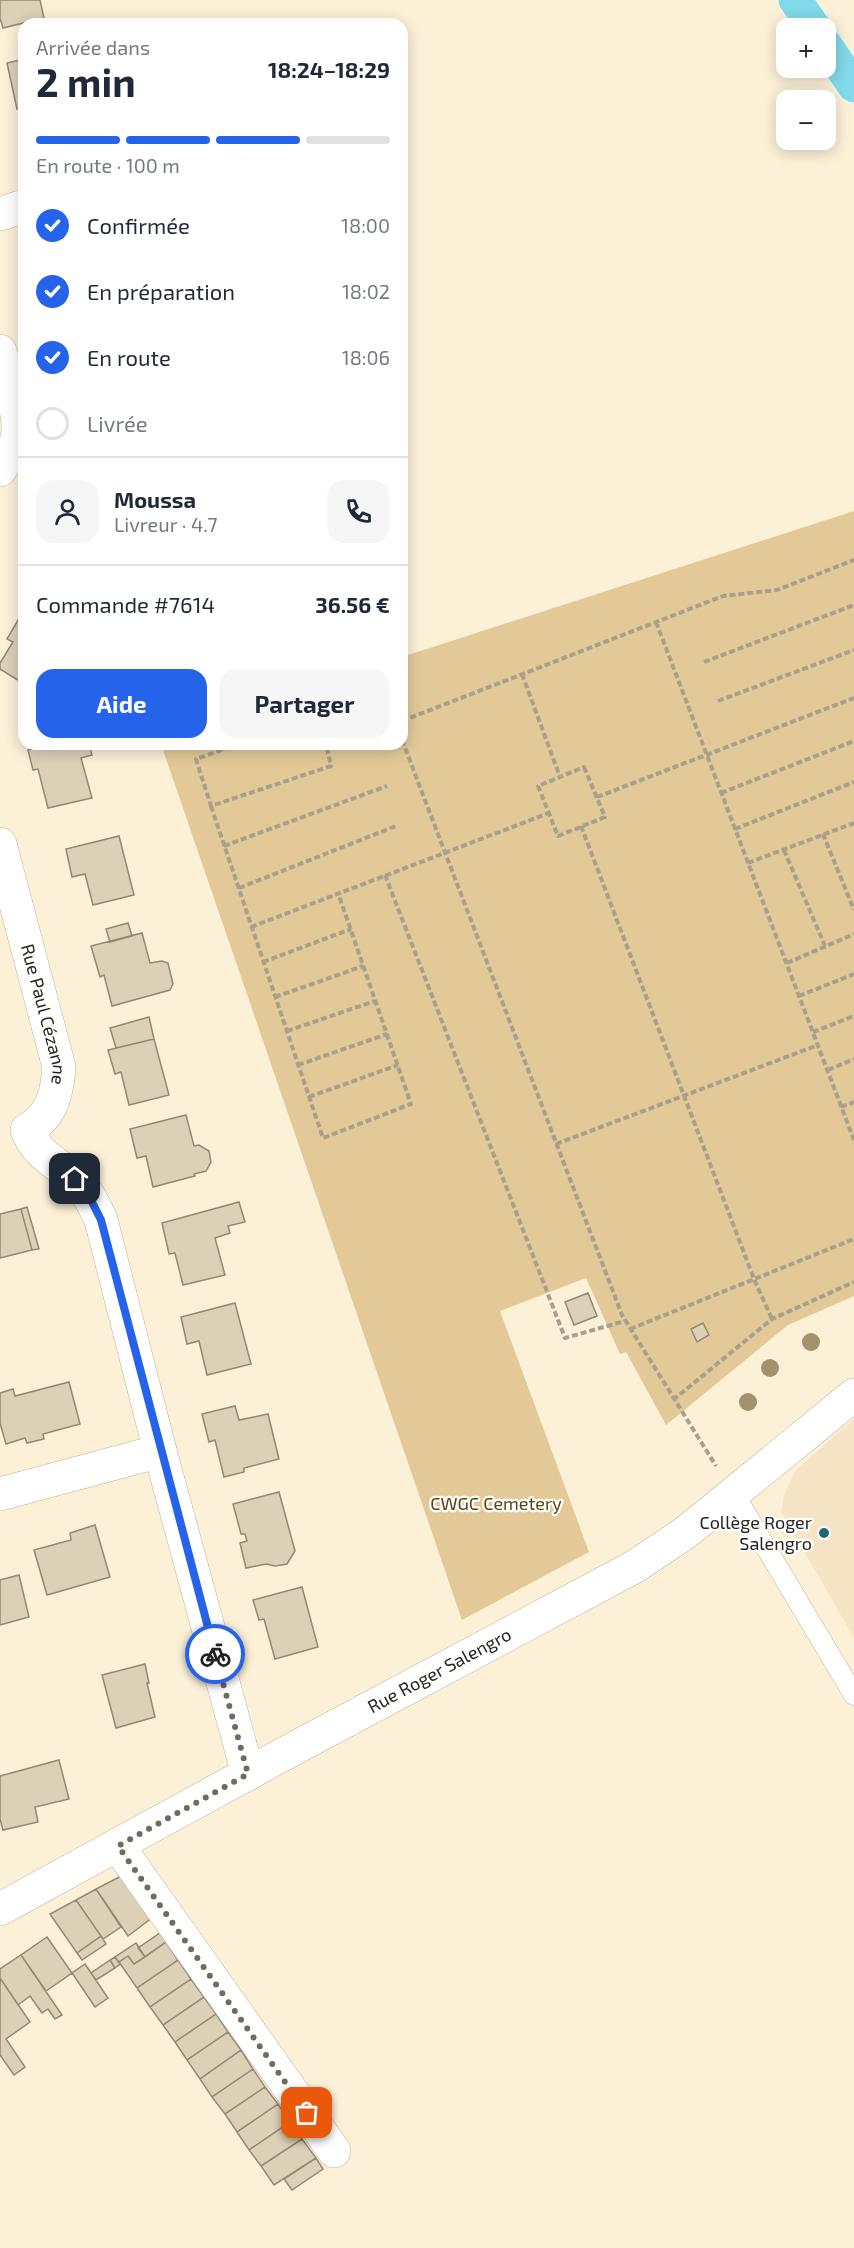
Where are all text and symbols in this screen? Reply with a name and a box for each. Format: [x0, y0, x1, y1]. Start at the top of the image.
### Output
map controls [776, 18, 836, 150]
button: + [776, 18, 836, 78]
text: Arrivée dans [36, 35, 150, 59]
text: 18:24–18:29 [268, 56, 390, 82]
text: 2 min [36, 58, 136, 105]
button: − [776, 90, 836, 150]
text: En route · 100 m [36, 153, 180, 177]
icon: check [36, 209, 69, 242]
text: Confirmée [87, 212, 190, 238]
text: 18:00 [341, 213, 390, 237]
icon: check [36, 275, 69, 308]
text: En préparation [87, 278, 235, 304]
text: 18:02 [342, 279, 390, 303]
icon: check [36, 341, 69, 374]
text: En route [87, 344, 171, 370]
text: 18:06 [342, 345, 390, 369]
text: Livrée [87, 410, 148, 436]
button: person [36, 480, 99, 543]
button: phone [327, 480, 390, 543]
text: Moussa [114, 486, 196, 512]
text: Livreur · 4.7 [114, 512, 217, 536]
text: Commande #7614 [36, 591, 215, 617]
text: 36.56 € [315, 591, 390, 617]
button: Aide [36, 669, 207, 738]
button: Partager [219, 669, 390, 738]
street label: Rue Paul Cézanne [17, 941, 71, 1086]
pin [49, 1153, 100, 1204]
icon: home [58, 1162, 91, 1195]
park label: CWGC Cemetery [430, 1492, 562, 1514]
place label: Collège Roger Salengro [699, 1511, 812, 1554]
marker: Collège Roger Salengro [817, 1526, 831, 1540]
street label: Rue Roger Salengro [364, 1623, 515, 1717]
courier [185, 1624, 245, 1684]
icon: bike [199, 1638, 232, 1671]
pin [281, 2087, 332, 2138]
icon: bag [290, 2096, 323, 2129]

